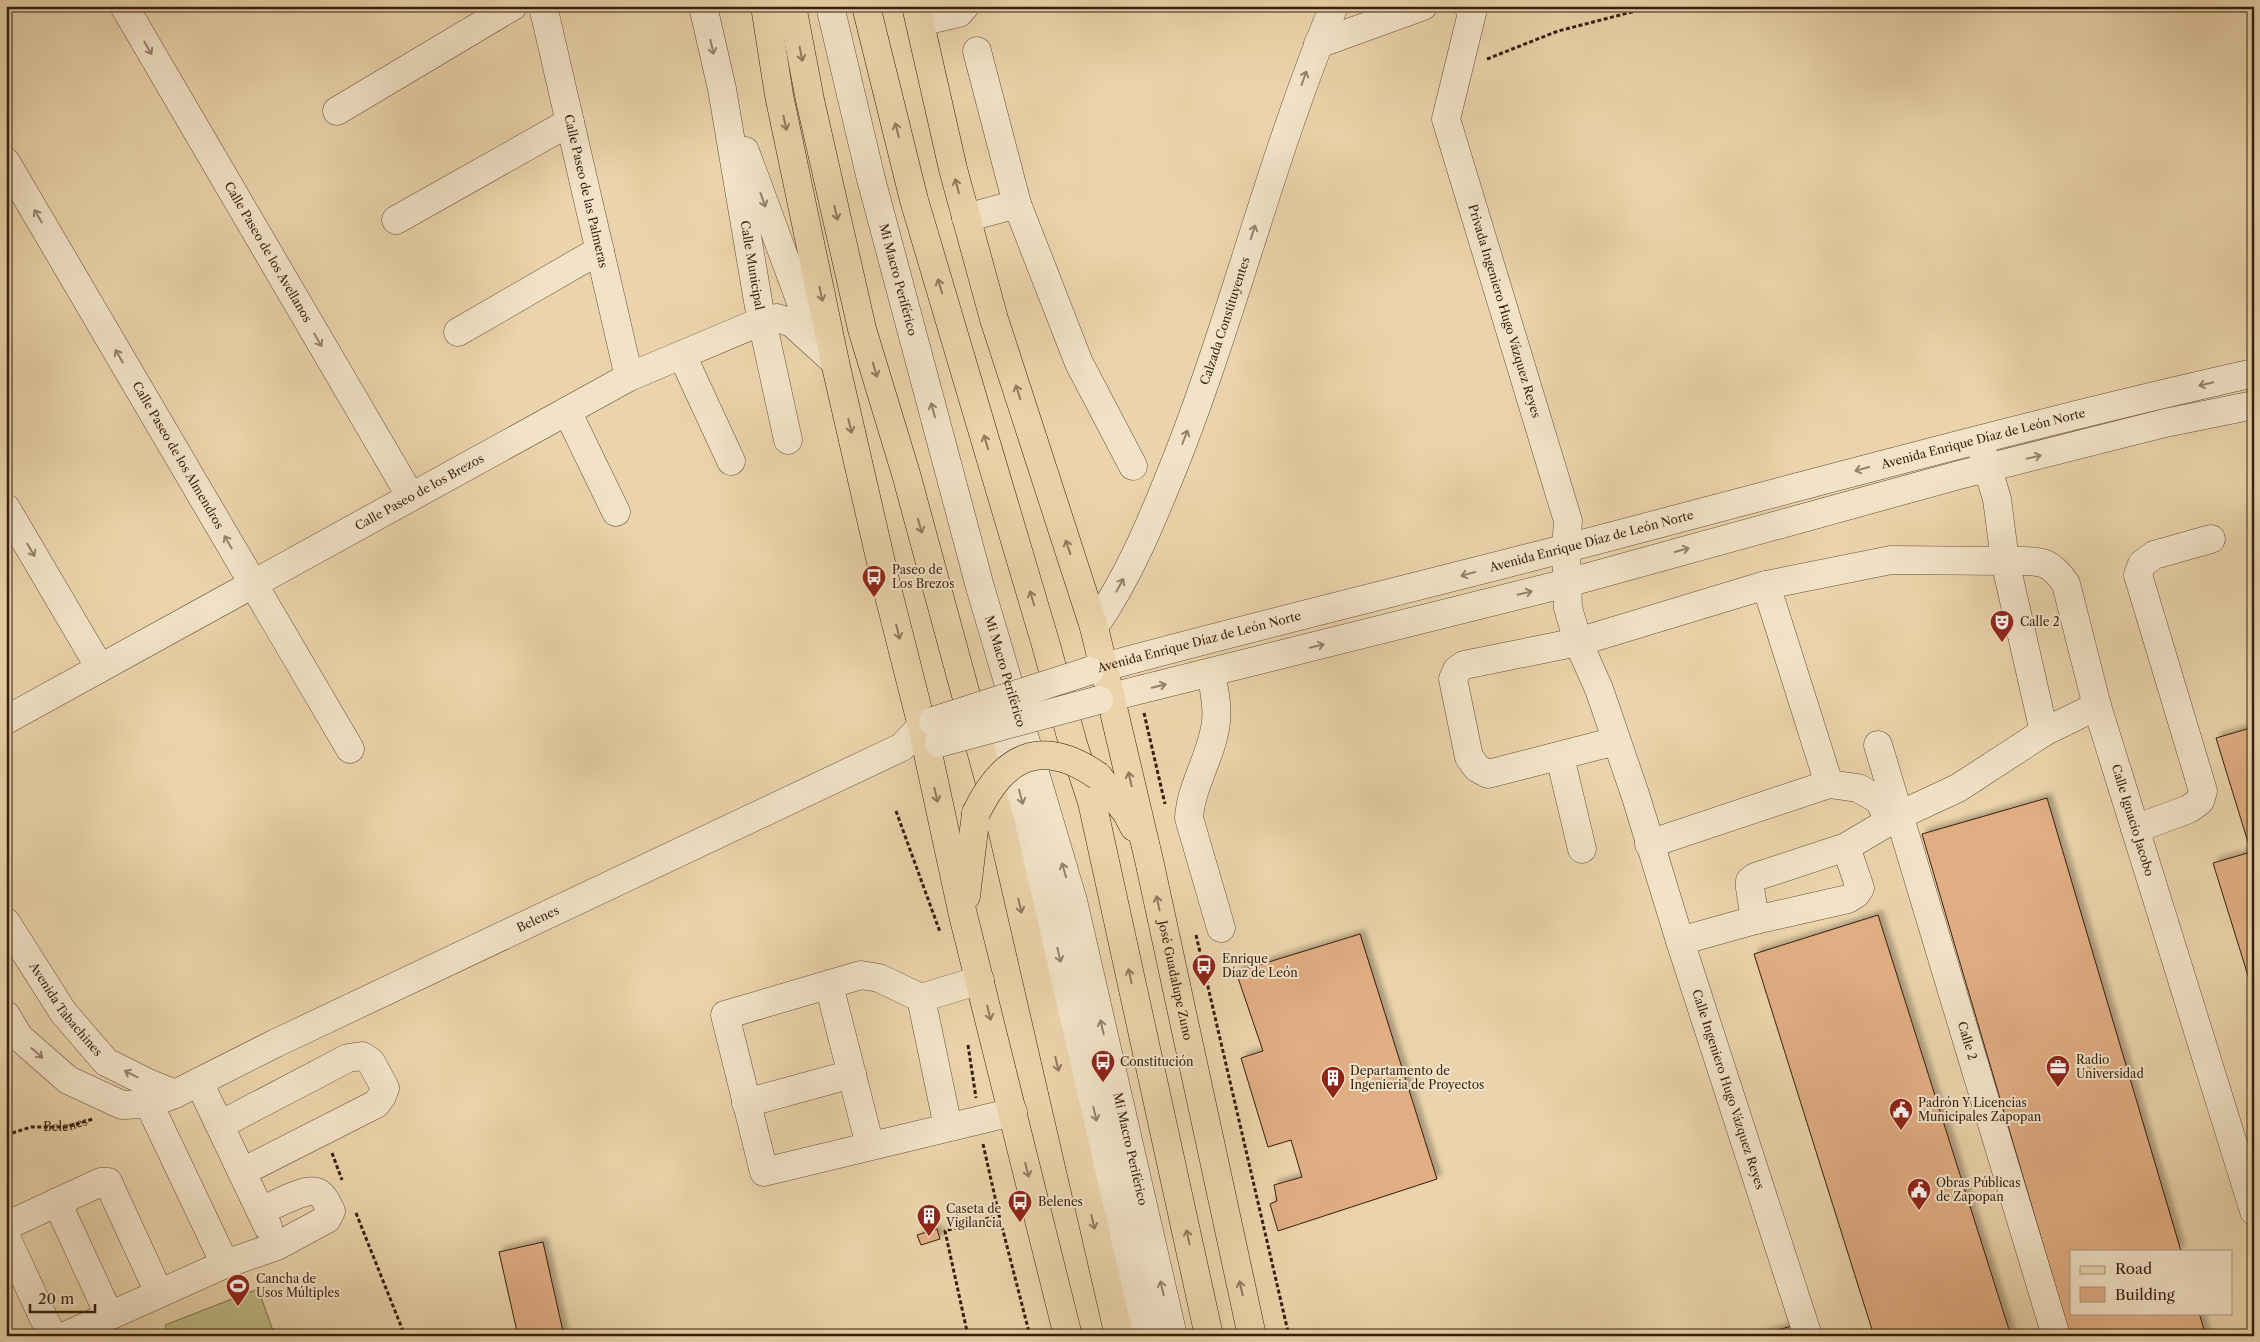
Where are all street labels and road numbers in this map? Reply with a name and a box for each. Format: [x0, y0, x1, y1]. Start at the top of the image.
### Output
street label: Calle Paseo de las Palmeras [561, 113, 611, 269]
street label: Calle Paseo de los Avellanos [221, 179, 315, 325]
street label: Privada Ingeniero Hugo Vázquez Reyes [1465, 202, 1544, 420]
street label: Calle Municipal [737, 219, 768, 312]
street label: Mi Macro Periférico [876, 222, 921, 337]
street label: Calzada Constituyentes [1197, 255, 1253, 387]
street label: Calle Paseo de los Almendros [129, 379, 227, 531]
street label: Avenida Enrique Díaz de León Norte [1879, 405, 2087, 472]
street label: Calle Paseo de los Brezos [352, 450, 486, 533]
street label: Avenida Enrique Díaz de León Norte [1487, 507, 1695, 575]
street label: Avenida Enrique Díaz de León Norte [1095, 608, 1303, 676]
street label: Mi Macro Periférico [982, 614, 1029, 729]
street label: Calle Ignacio Jacobo [2109, 762, 2157, 878]
street label: Belenes [514, 902, 561, 935]
street label: José Guadalupe Zuno [1155, 917, 1196, 1042]
street label: Avenida Tabachines [26, 959, 106, 1059]
street label: Calle Ingeniero Hugo Vázquez Reyes [1689, 987, 1768, 1191]
street label: Calle 2 [1955, 1020, 1981, 1062]
street label: Mi Macro Periférico [1110, 1091, 1151, 1207]
street label: Belenes [43, 1113, 89, 1134]

